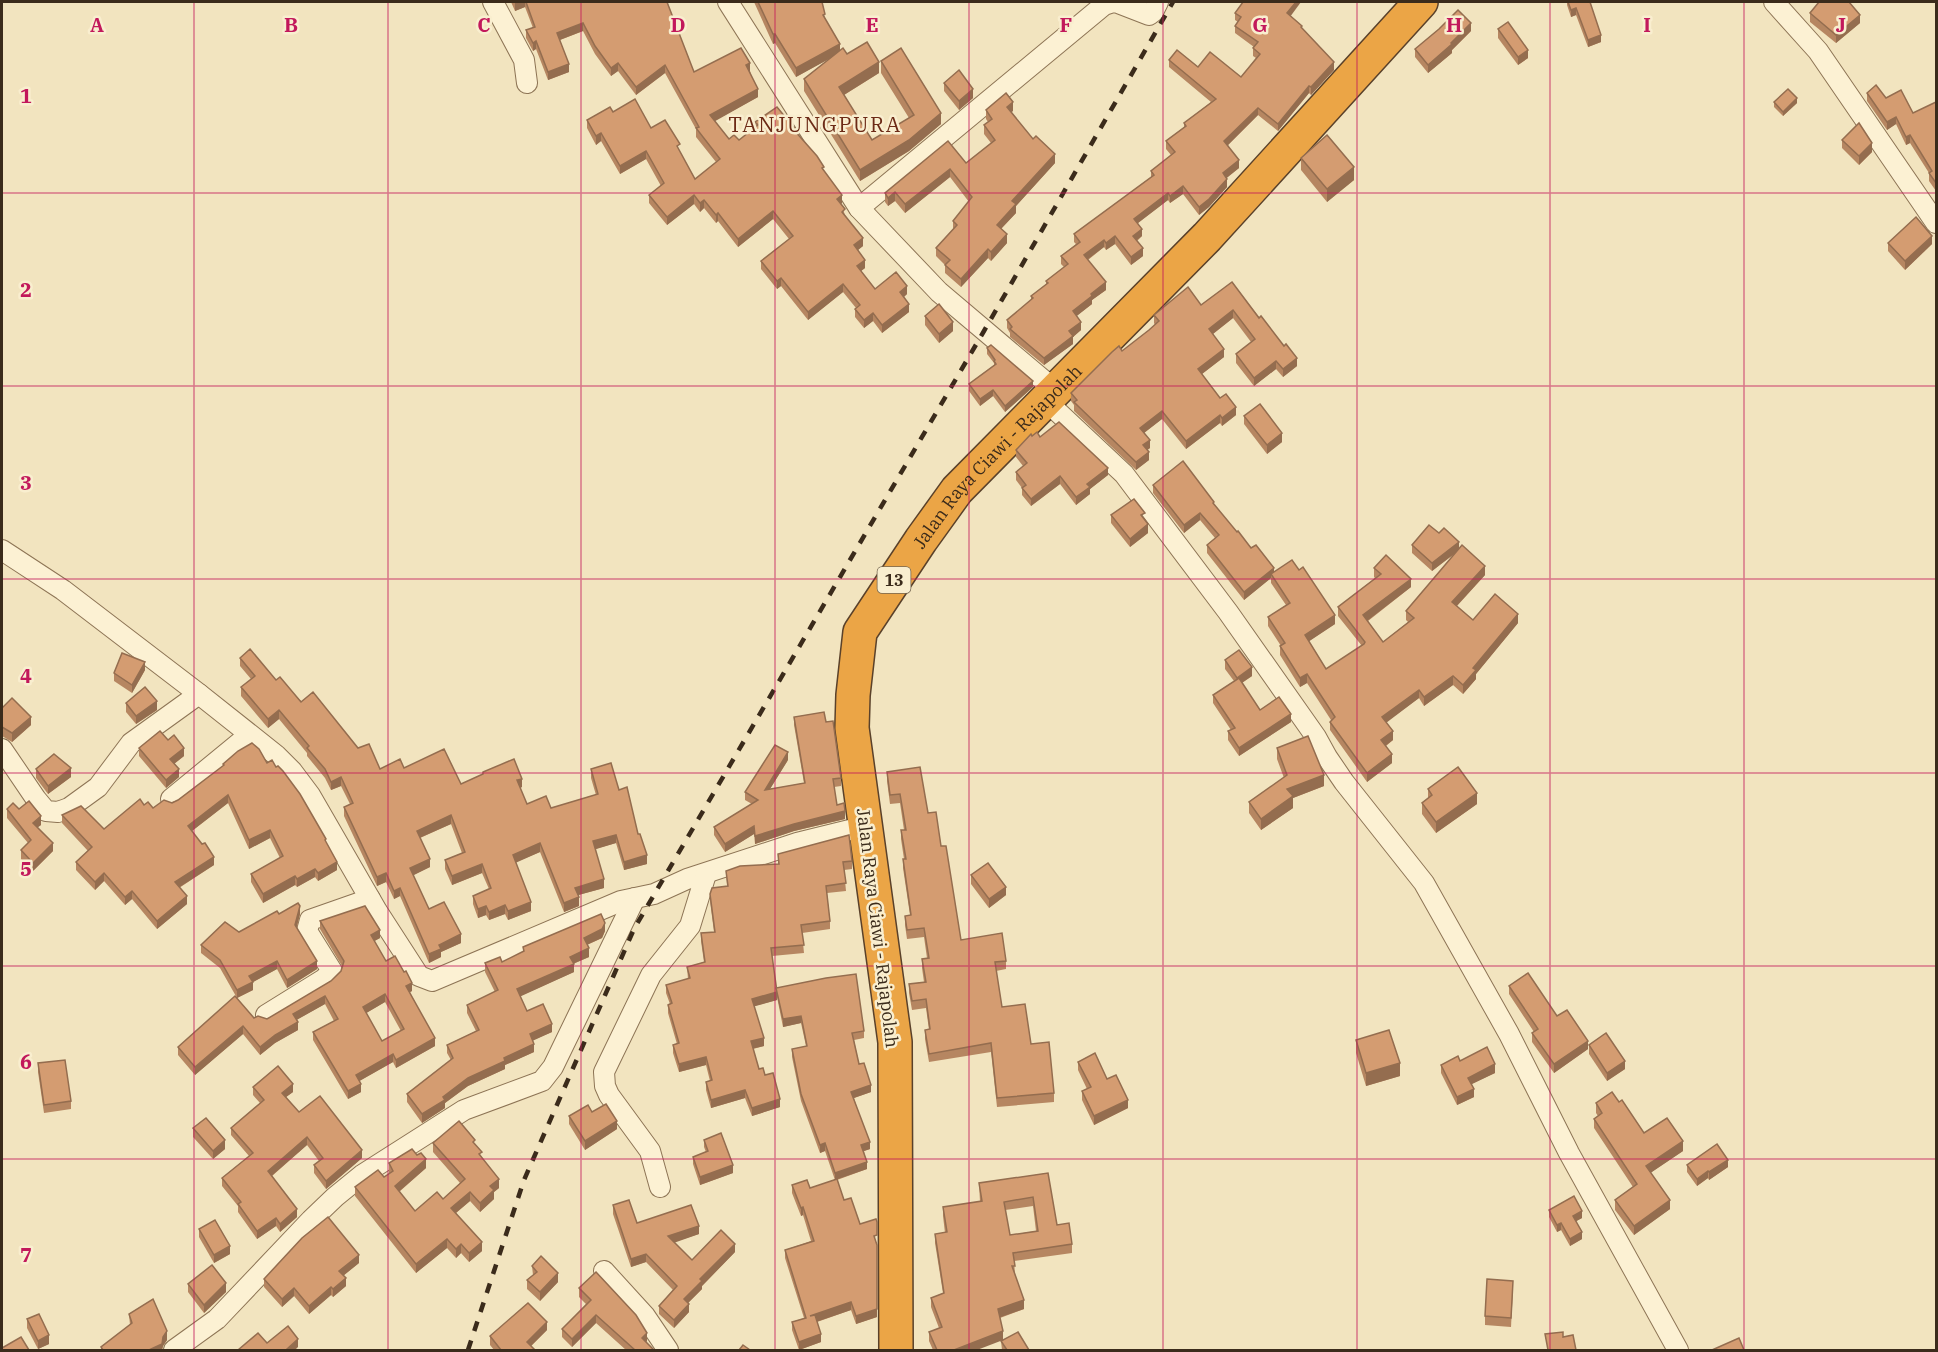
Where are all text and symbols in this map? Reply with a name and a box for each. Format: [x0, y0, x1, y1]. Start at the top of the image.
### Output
text: A [90, 11, 104, 38]
text: B [284, 11, 298, 38]
text: C [477, 11, 491, 38]
text: D [670, 11, 686, 38]
text: E [865, 11, 879, 38]
text: F [1060, 11, 1072, 38]
text: G [1252, 11, 1268, 38]
text: H [1446, 11, 1462, 38]
text: I [1643, 11, 1651, 38]
text: J [1836, 11, 1846, 38]
text: 1 [20, 82, 32, 109]
district label: TANJUNGPURA [728, 110, 902, 138]
text: 2 [20, 276, 32, 303]
street label: Jalan Raya Ciawi - Rajapolah [907, 359, 1086, 553]
text: 3 [20, 469, 32, 496]
road number: 13 [878, 567, 910, 593]
text: 4 [20, 662, 32, 689]
street label: Jalan Raya Ciawi - Rajapolah [852, 807, 904, 1049]
text: 5 [20, 855, 32, 882]
text: 6 [20, 1048, 32, 1075]
text: 7 [20, 1241, 32, 1268]

